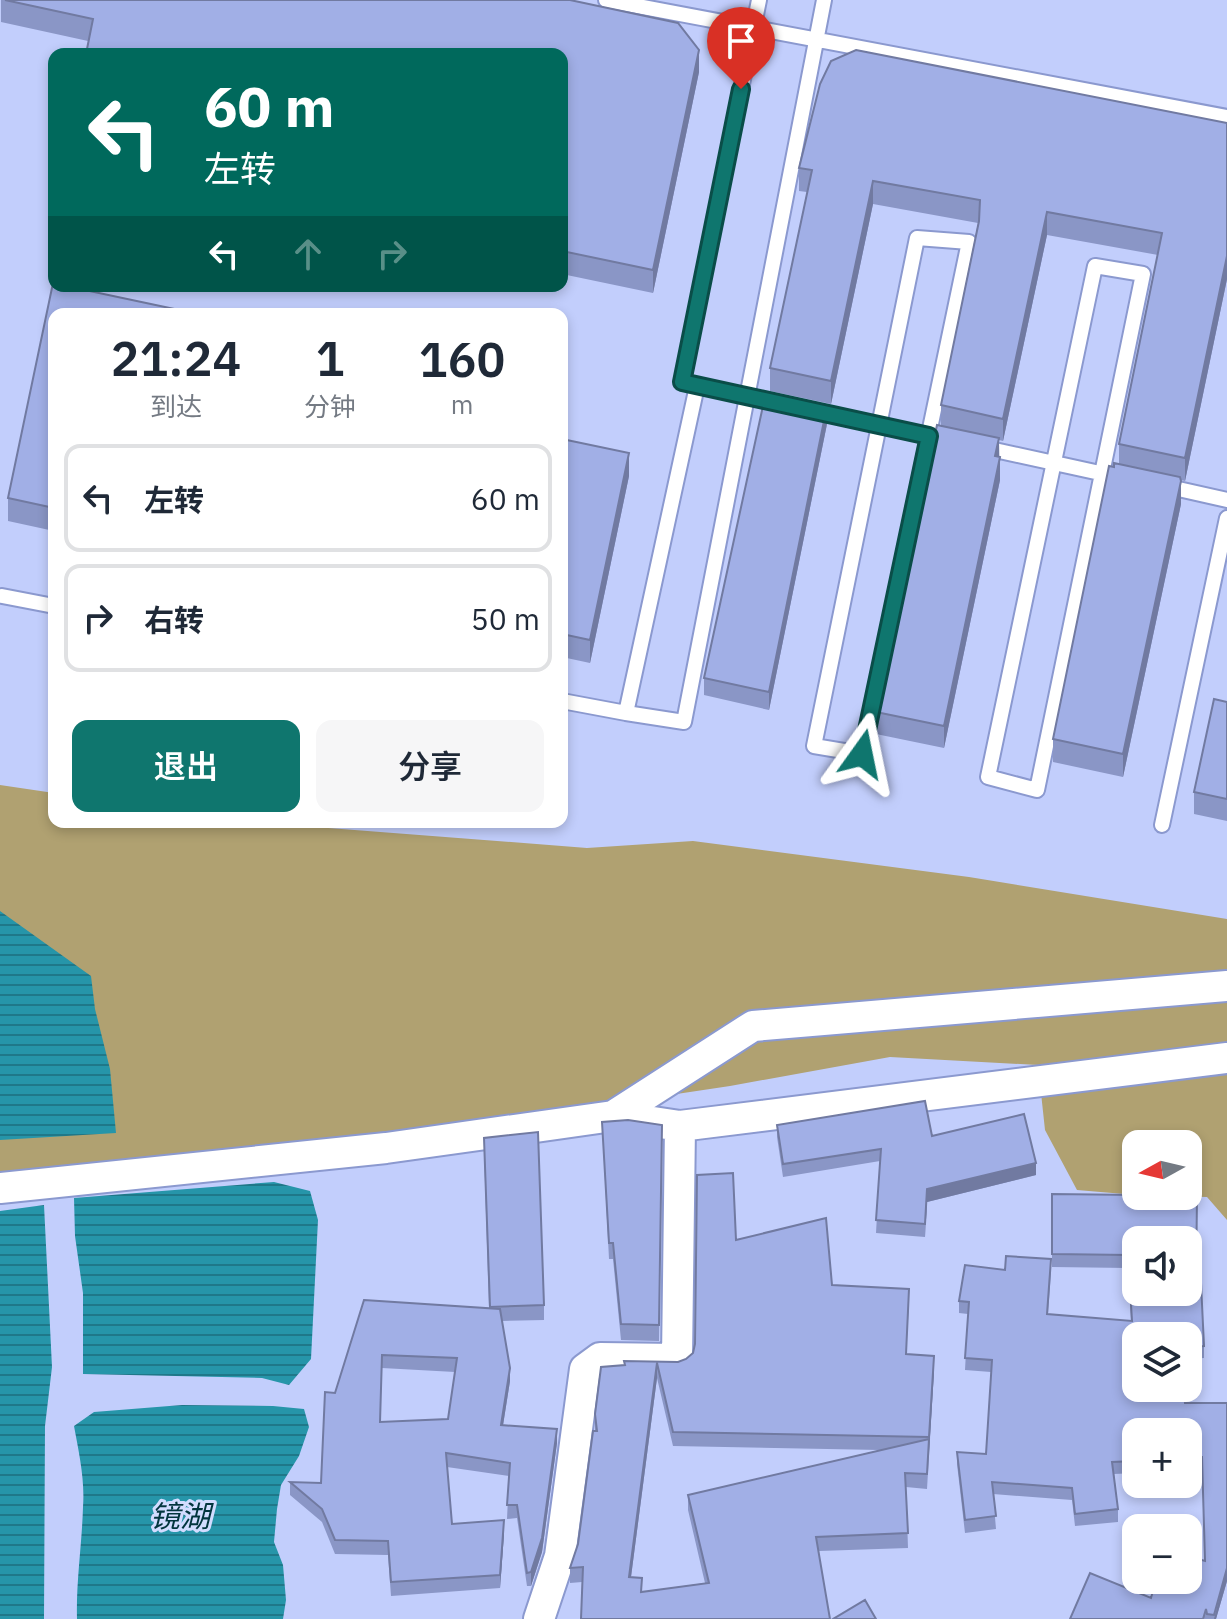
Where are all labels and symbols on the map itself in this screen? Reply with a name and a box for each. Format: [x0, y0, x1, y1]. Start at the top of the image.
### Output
pin [707, 7, 775, 89]
position arrow [820, 712, 904, 796]
north arrow [1122, 1130, 1202, 1210]
water label: 镜湖 [150, 1496, 214, 1535]

